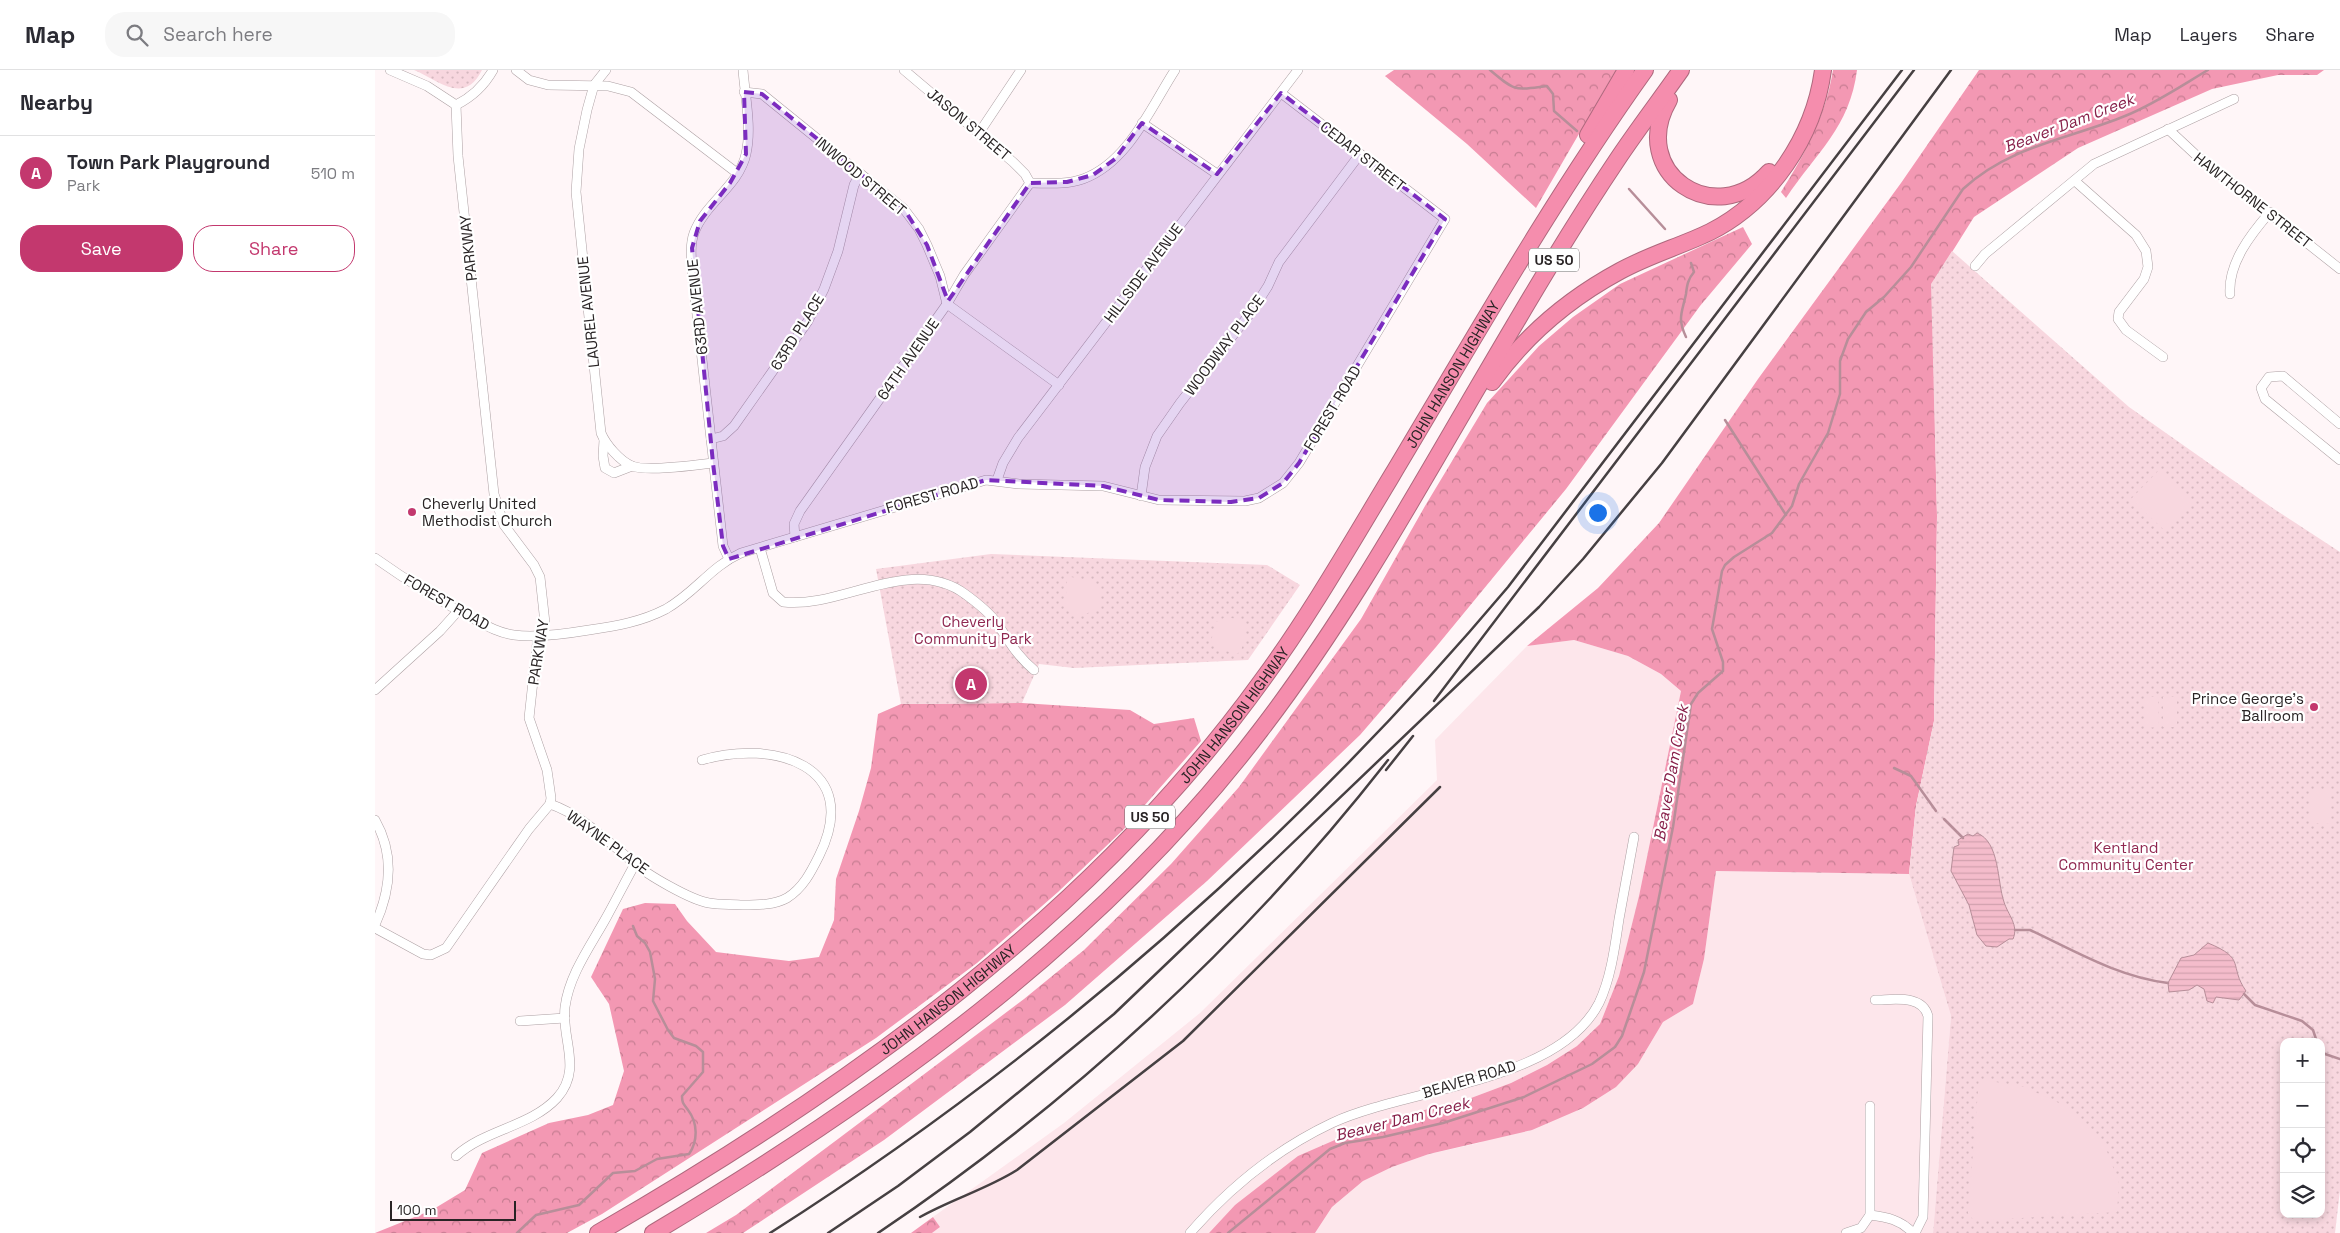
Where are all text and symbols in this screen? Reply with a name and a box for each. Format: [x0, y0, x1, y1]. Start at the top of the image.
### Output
search box [105, 12, 455, 57]
text: Map [25, 19, 75, 50]
icon: search [123, 21, 151, 49]
text: Search here [163, 22, 273, 47]
text: Map [2114, 23, 2152, 46]
text: Layers [2180, 23, 2237, 46]
text: Share [2265, 23, 2315, 46]
street label: JASON STREET [923, 83, 1015, 165]
water label: Beaver Dam Creek [2001, 88, 2139, 158]
text: Nearby [20, 89, 93, 116]
street label: CEDAR STREET [1316, 117, 1410, 195]
street label: INWOOD STREET [812, 132, 910, 220]
street label: HAWTHORNE STREET [2190, 148, 2316, 252]
text: Town Park Playground [67, 150, 270, 175]
text: A [31, 163, 41, 184]
text: 510 m [311, 163, 355, 184]
text: Park [67, 175, 100, 196]
street label: PARKWAY [455, 214, 481, 282]
street label: HILLSIDE AVENUE [1099, 220, 1187, 326]
button: Save [20, 225, 183, 272]
button: Share [193, 225, 355, 272]
road number: US 50 [1529, 248, 1579, 272]
street label: LAUREL AVENUE [573, 256, 603, 368]
street label: 63RD AVENUE [683, 258, 711, 356]
street label: 63RD PLACE [766, 290, 828, 374]
street label: WOODWAY PLACE [1180, 291, 1268, 399]
street label: JOHN HANSON HIGHWAY [1401, 297, 1503, 451]
street label: 64TH AVENUE [873, 314, 943, 404]
street label: FOREST ROAD [1299, 362, 1365, 454]
street label: FOREST ROAD [883, 473, 981, 517]
place label: Cheverly United Methodist Church [422, 494, 552, 530]
your location [1585, 500, 1611, 526]
marker: Cheverly United Methodist Church [406, 506, 418, 518]
street label: FOREST ROAD [401, 570, 493, 634]
park label: Cheverly Community Park [914, 612, 1032, 648]
street label: PARKWAY [523, 618, 553, 686]
street label: JOHN HANSON HIGHWAY [1175, 643, 1293, 787]
pin: A [955, 665, 987, 703]
place label: Prince George's Ballroom [2192, 689, 2304, 725]
water label: Beaver Dam Creek [1649, 701, 1694, 843]
marker: Prince George's Ballroom [2308, 701, 2320, 713]
street label: WAYNE PLACE [563, 806, 653, 878]
road number: US 50 [1125, 806, 1175, 829]
park label: Kentland Community Center [2058, 838, 2194, 874]
street label: JOHN HANSON HIGHWAY [876, 940, 1019, 1059]
map controls [2280, 1038, 2325, 1218]
button: + [2280, 1038, 2325, 1083]
street label: BEAVER ROAD [1420, 1056, 1518, 1102]
button: − [2280, 1083, 2325, 1128]
water label: Beaver Dam Creek [1333, 1092, 1474, 1146]
button: locate [2280, 1128, 2325, 1173]
button: layers [2280, 1173, 2325, 1218]
scale bar [390, 1198, 516, 1221]
text: 100 m [397, 1201, 436, 1219]

